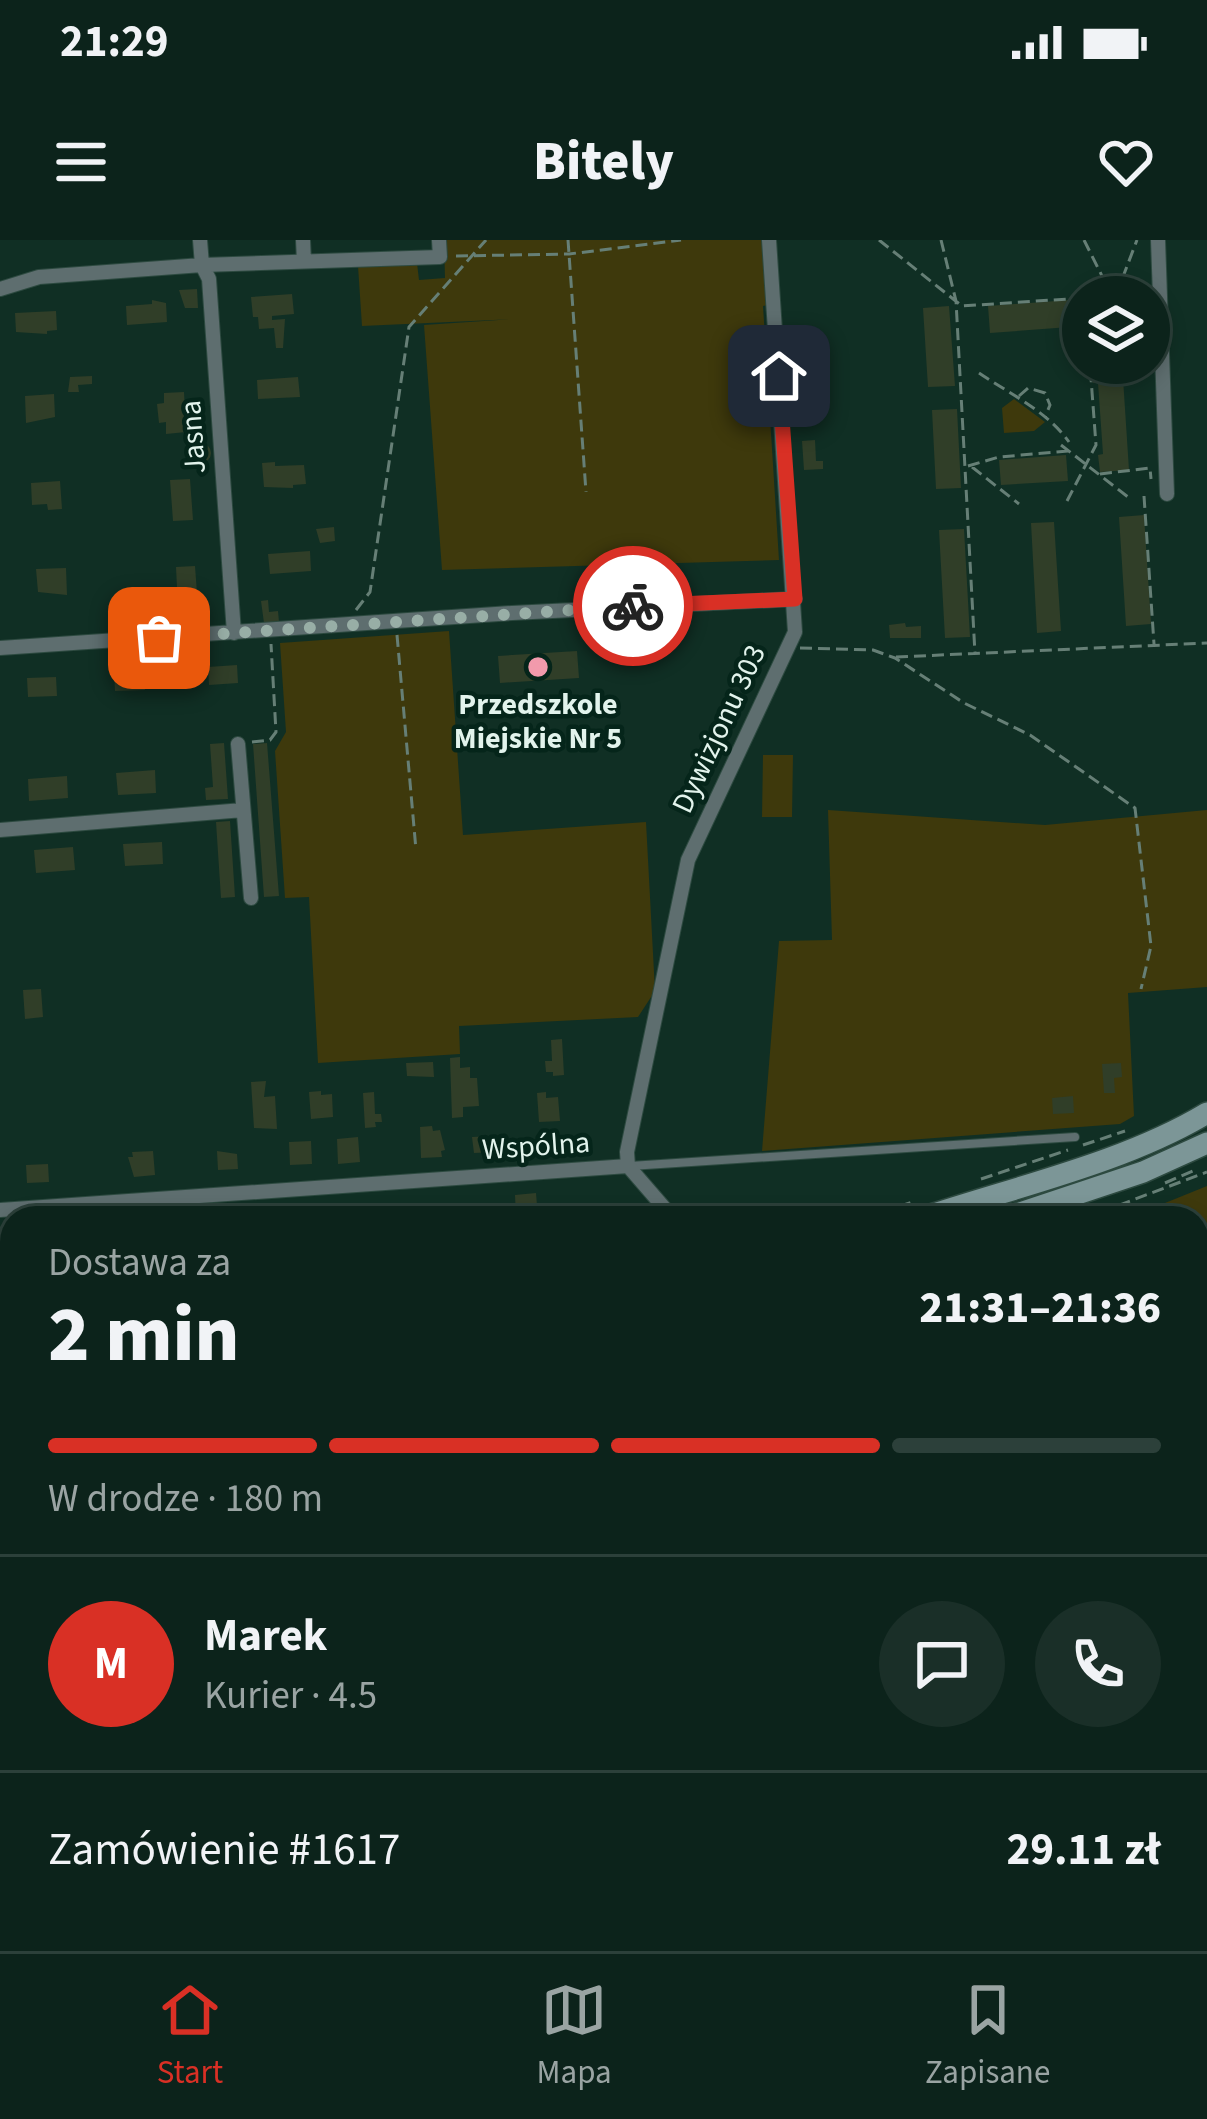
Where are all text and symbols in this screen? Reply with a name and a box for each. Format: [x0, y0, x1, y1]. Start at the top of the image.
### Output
text: 21:29 [60, 10, 169, 74]
text: Bitely [533, 124, 674, 201]
icon: menu [48, 129, 114, 195]
icon: heart [1093, 129, 1159, 195]
map controls [1062, 276, 1170, 384]
button: layers [1062, 276, 1170, 384]
pin [728, 325, 830, 427]
icon: home [746, 343, 812, 409]
street label: Jasna [169, 399, 217, 475]
courier [573, 546, 693, 666]
icon: bike [600, 573, 666, 639]
pin [108, 587, 210, 689]
icon: bag [126, 605, 192, 671]
street label: Dywizjonu 303 [661, 638, 777, 820]
marker: Przedszkole Miejskie Nr 5 [525, 654, 551, 680]
place label: Przedszkole Miejskie Nr 5 [454, 683, 622, 760]
street label: Wspólna [481, 1121, 591, 1171]
text: Dostawa za [48, 1235, 231, 1291]
text: 21:31–21:36 [919, 1276, 1161, 1340]
text: 2 min [48, 1280, 240, 1391]
text: W drodze · 180 m [48, 1471, 323, 1527]
button: chat [879, 1601, 1005, 1727]
button: phone [1035, 1601, 1161, 1727]
text: Marek [204, 1604, 327, 1668]
text: M [94, 1632, 128, 1696]
text: Kurier · 4.5 [204, 1668, 377, 1724]
text: Zamówienie #1617 [48, 1818, 400, 1882]
text: 29.11 zł [1007, 1818, 1161, 1882]
tab: Start [157, 1977, 223, 2096]
tab: Mapa [537, 1977, 612, 2096]
tab: Zapisane [925, 1977, 1050, 2096]

